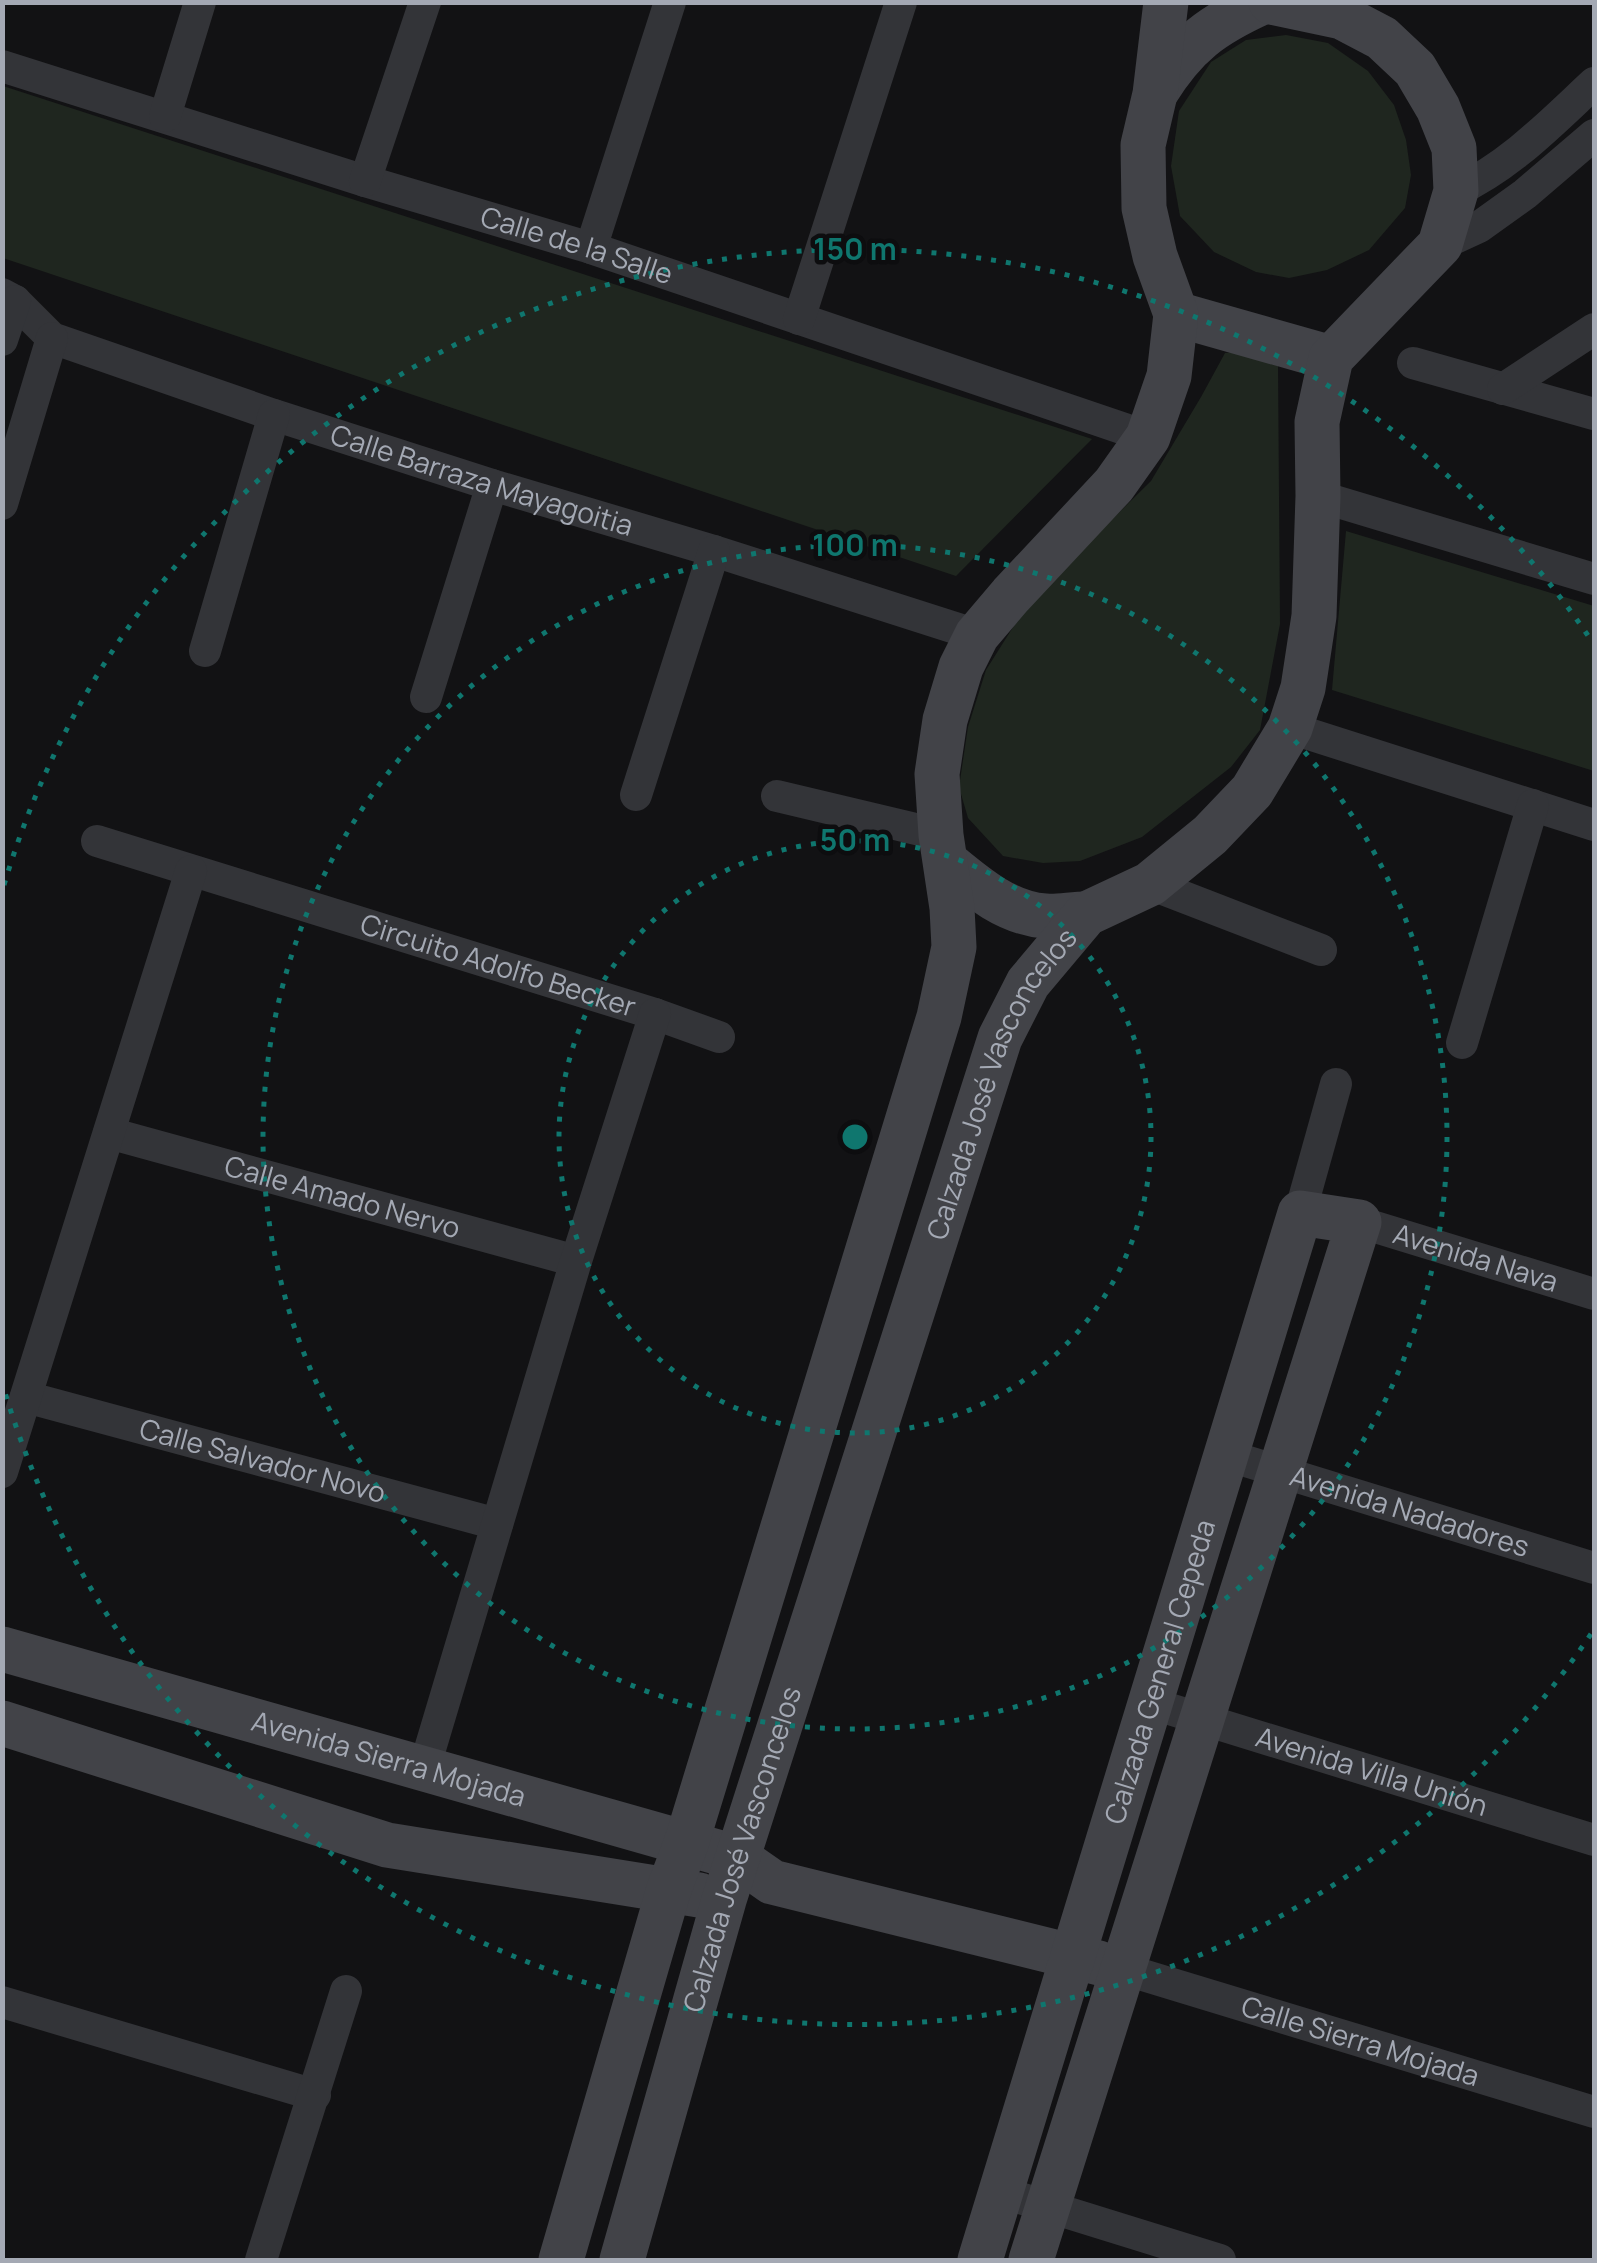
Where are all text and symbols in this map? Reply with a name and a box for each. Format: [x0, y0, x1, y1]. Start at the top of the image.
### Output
street label: Calle de la Salle [476, 196, 678, 292]
text: 150 m [813, 228, 897, 269]
street label: Calle Barraza Mayagoitia [326, 414, 638, 544]
text: 100 m [812, 524, 898, 565]
text: 50 m [820, 819, 890, 860]
street label: Circuito Adolfo Becker [356, 904, 641, 1025]
street label: Calzada José Vasconcelos [917, 919, 1085, 1244]
centre of rings [837, 1119, 873, 1155]
street label: Calle Amado Nervo [221, 1146, 465, 1246]
street label: Avenida Nava [1389, 1214, 1563, 1300]
street label: Calle Salvador Novo [136, 1408, 390, 1511]
street label: Avenida Nadadores [1286, 1456, 1534, 1565]
street label: Calzada General Cepeda [1094, 1515, 1223, 1828]
street label: Calzada José Vasconcelos [673, 1681, 809, 2016]
street label: Avenida Sierra Mojada [248, 1701, 530, 1815]
street label: Avenida Villa Unión [1252, 1717, 1492, 1824]
street label: Calle Sierra Mojada [1237, 1986, 1484, 2094]

